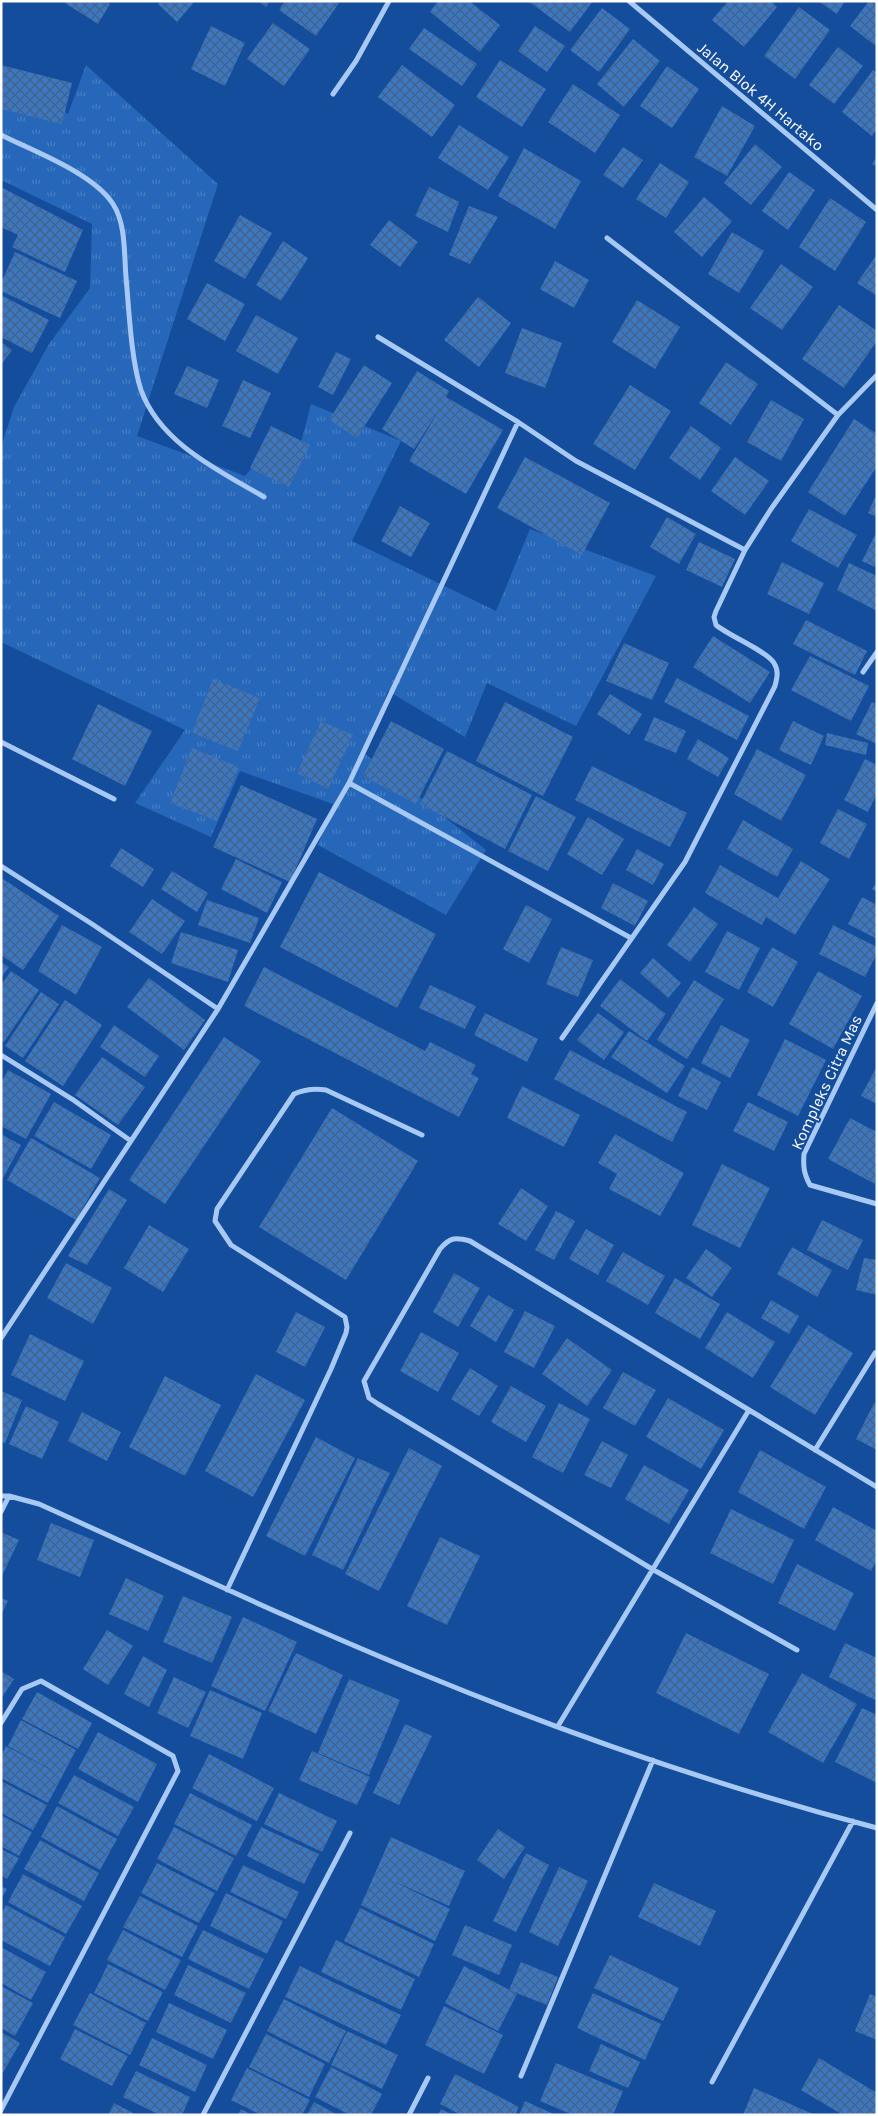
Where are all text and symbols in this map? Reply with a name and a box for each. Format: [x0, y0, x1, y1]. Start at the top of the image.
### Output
street label: Jalan Blok 4H Hartako [694, 38, 828, 155]
street label: Kompleks Citra Mas [787, 1012, 866, 1153]

